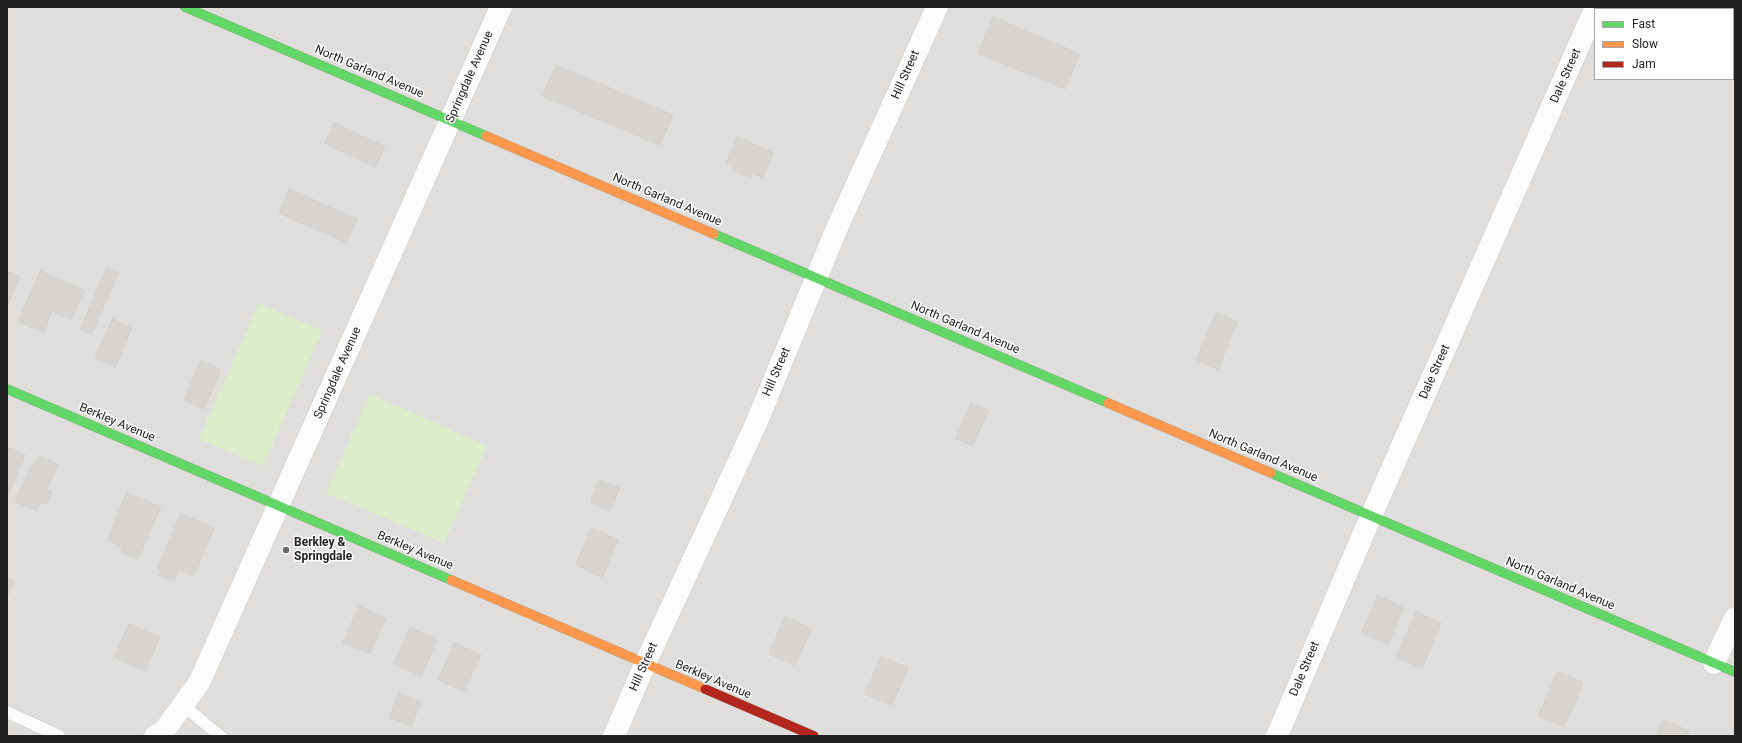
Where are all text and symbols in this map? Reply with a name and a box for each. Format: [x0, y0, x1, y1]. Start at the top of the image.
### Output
legend [1594, 8, 1734, 80]
text: Fast [1632, 17, 1655, 31]
street label: Springdale Avenue [443, 29, 497, 125]
text: Slow [1632, 37, 1658, 51]
street label: North Garland Avenue [312, 42, 426, 102]
street label: Dale Street [1548, 46, 1584, 106]
street label: Hill Street [889, 48, 923, 102]
text: Jam [1632, 57, 1656, 71]
street label: North Garland Avenue [610, 170, 724, 230]
street label: North Garland Avenue [908, 298, 1022, 358]
street label: Springdale Avenue [311, 325, 365, 421]
street label: Dale Street [1417, 342, 1453, 402]
street label: Hill Street [760, 345, 794, 399]
street label: Berkley Avenue [77, 401, 157, 445]
street label: North Garland Avenue [1206, 426, 1320, 486]
street label: Berkley Avenue [375, 529, 455, 573]
place label: Berkley & Springdale [294, 536, 352, 564]
marker: Berkley & Springdale [281, 545, 291, 555]
street label: North Garland Avenue [1503, 554, 1617, 614]
street label: Dale Street [1287, 639, 1323, 699]
street label: Hill Street [627, 640, 661, 694]
street label: Berkley Avenue [673, 658, 753, 702]

